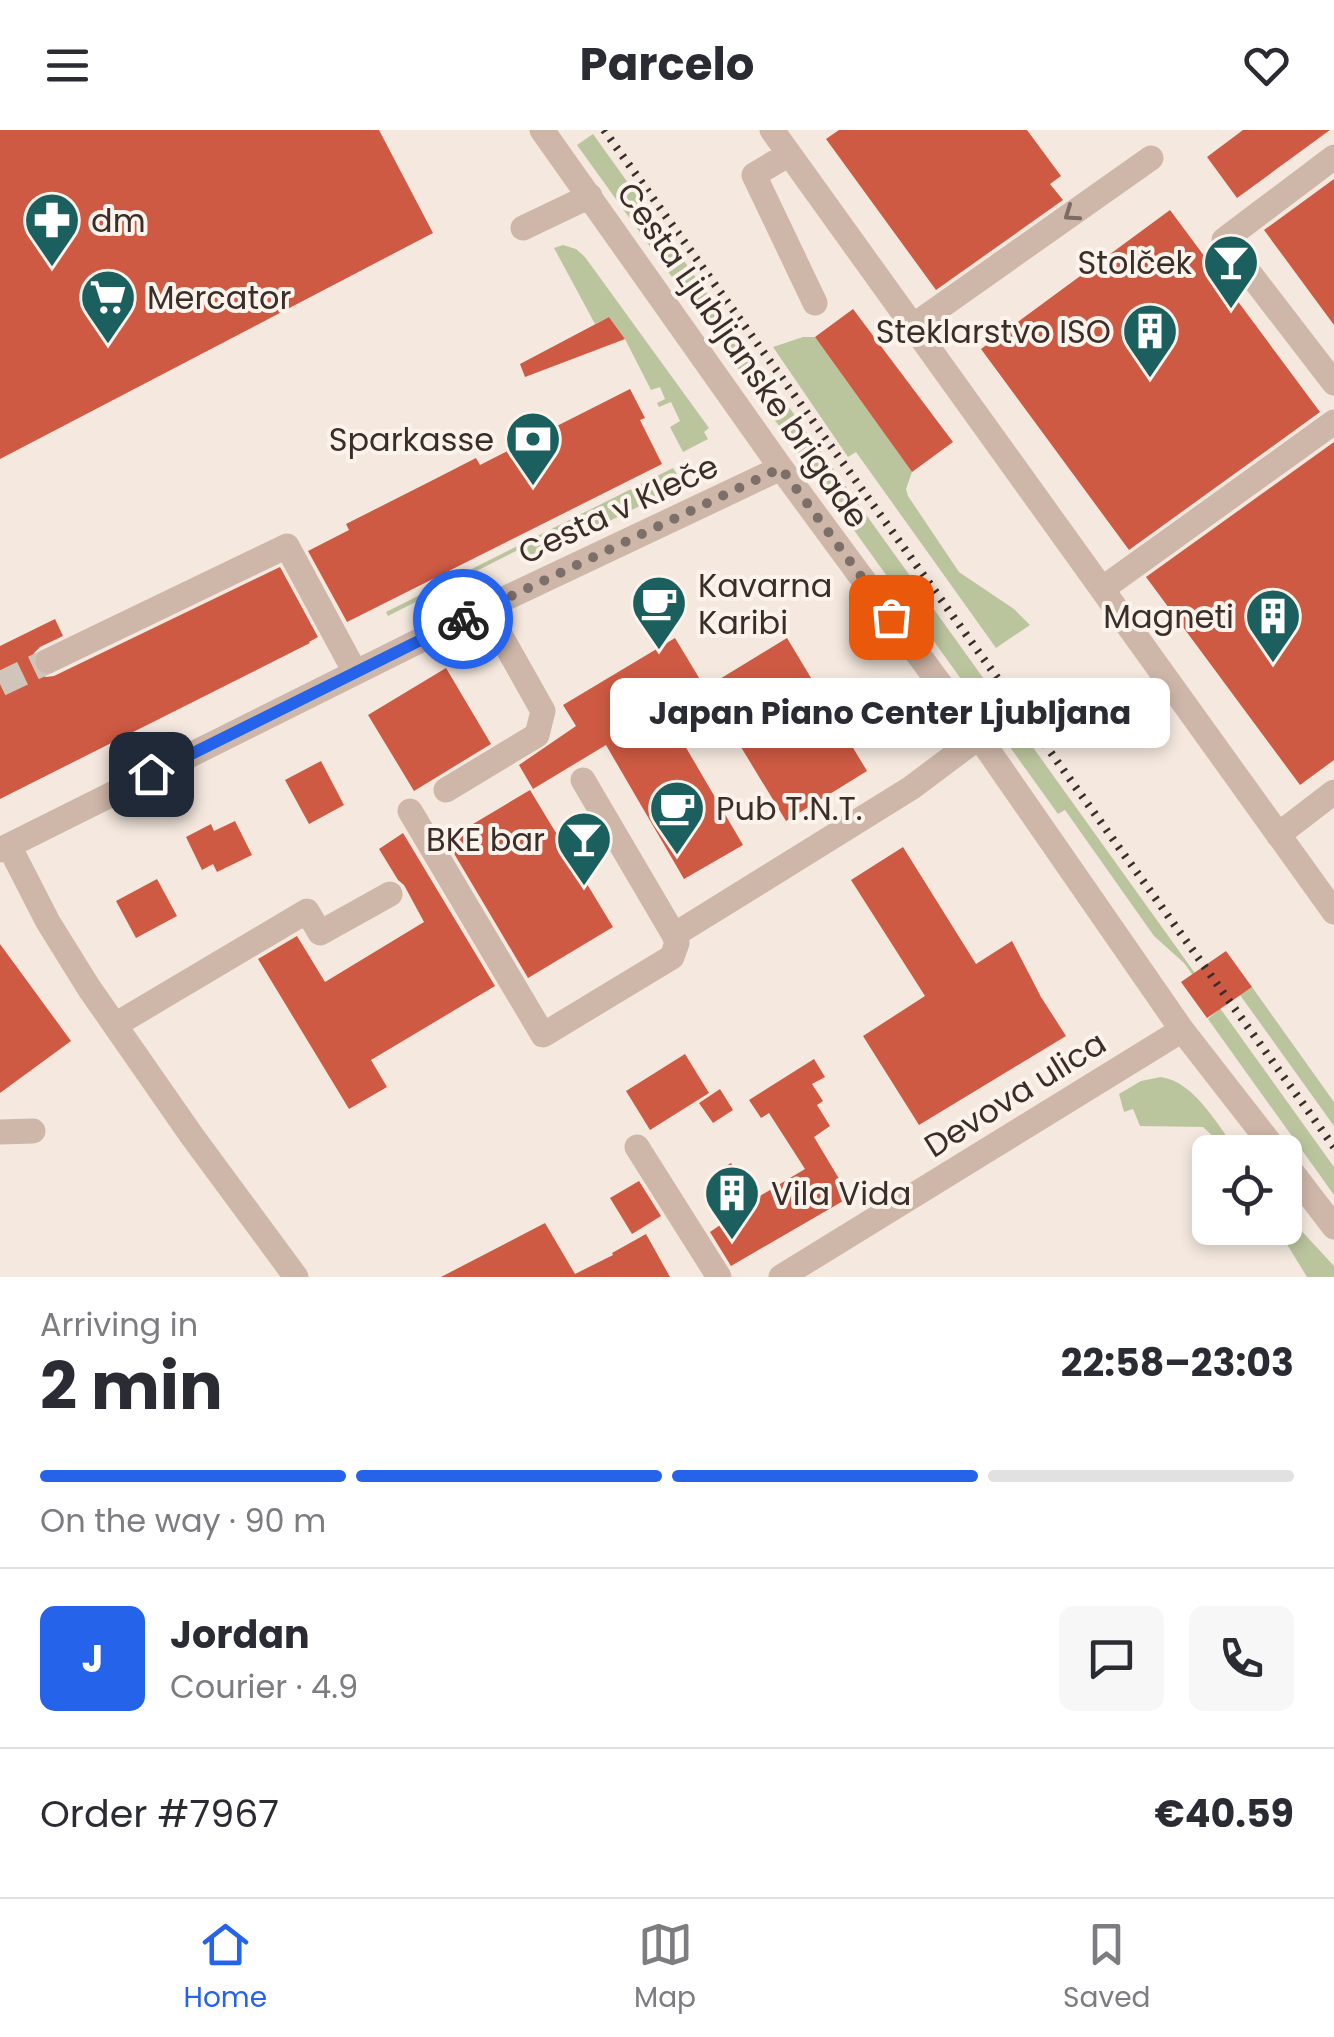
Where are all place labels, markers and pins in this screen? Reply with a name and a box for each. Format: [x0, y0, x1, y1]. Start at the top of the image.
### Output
pharmacy icon: dm [22, 190, 82, 269]
place label: dm [91, 198, 146, 243]
bar icon: Stolček [1201, 232, 1261, 311]
place label: Stolček [1077, 240, 1193, 285]
supermarket icon: Mercator [78, 267, 138, 346]
place label: Mercator [147, 275, 292, 320]
building icon: Steklarstvo ISO [1120, 301, 1180, 380]
place label: Steklarstvo ISO [876, 309, 1111, 354]
bank icon: Sparkasse [503, 409, 563, 488]
place label: Sparkasse [329, 417, 494, 462]
place label: Kavarna Karibi [698, 563, 832, 645]
cafe icon: Kavarna Karibi [629, 573, 689, 652]
pin [849, 575, 934, 660]
building icon: Magneti [1243, 586, 1303, 665]
place label: Magneti [1103, 594, 1234, 639]
callout: Japan Piano Center Ljubljana [611, 677, 1171, 747]
pin [109, 732, 194, 817]
cafe icon: Pub T.N.T. [647, 778, 707, 857]
place label: Pub T.N.T. [716, 786, 862, 831]
bar icon: BKE bar [554, 809, 614, 888]
place label: BKE bar [426, 817, 545, 862]
building icon: Vila Vida [702, 1163, 762, 1242]
place label: Vila Vida [771, 1171, 911, 1216]

